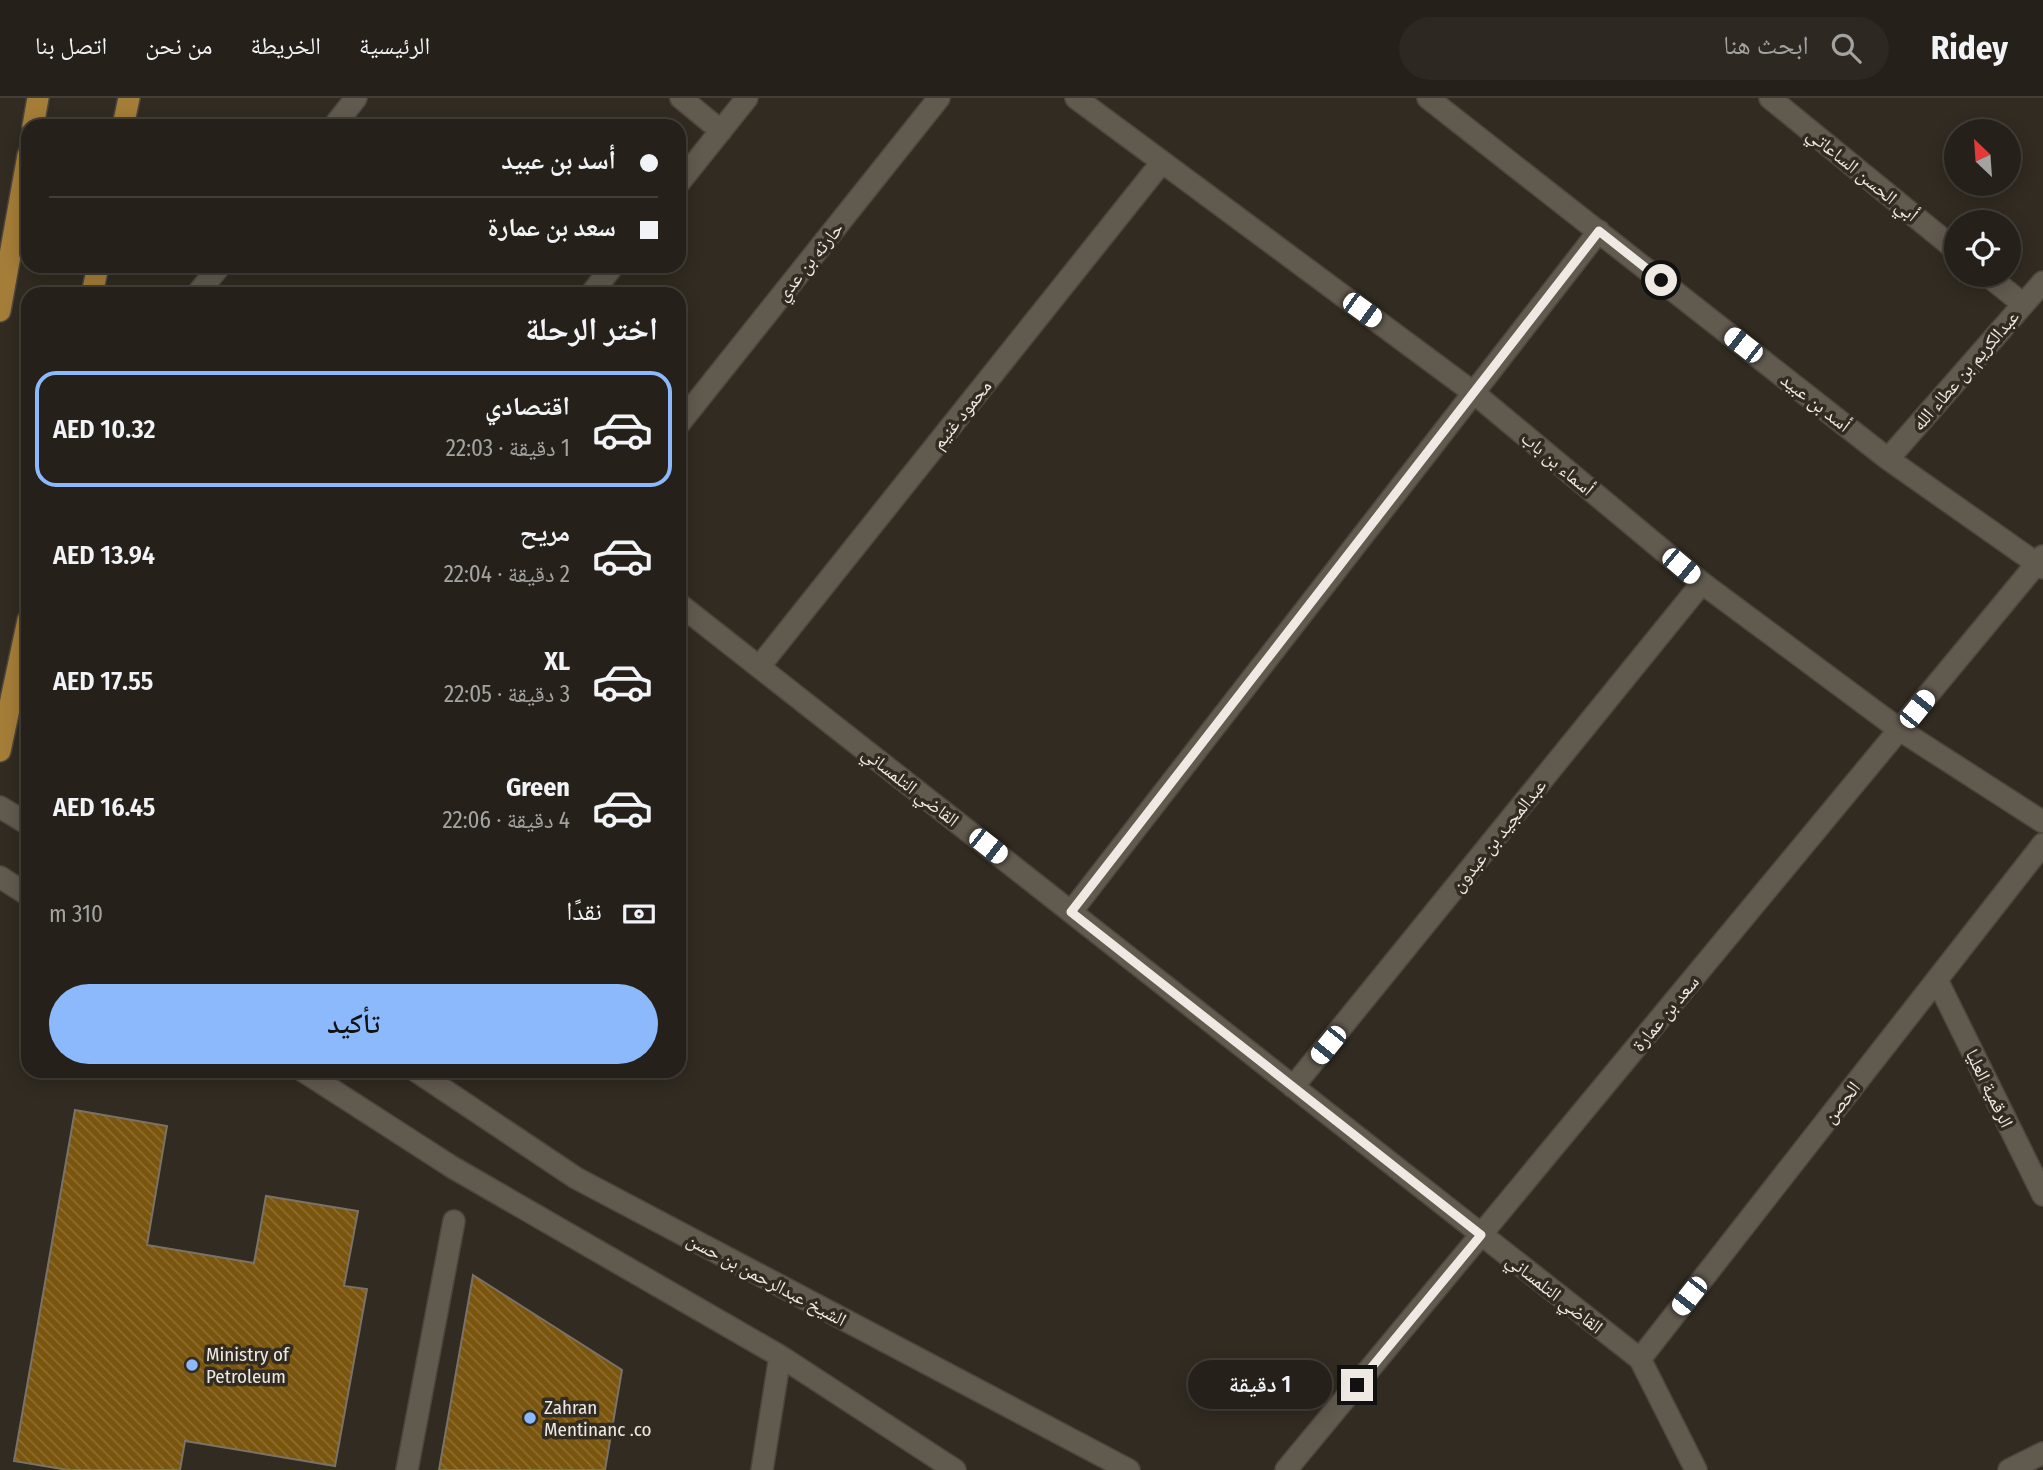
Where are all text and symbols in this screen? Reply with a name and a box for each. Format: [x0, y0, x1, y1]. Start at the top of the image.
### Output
search box [1399, 17, 1889, 80]
text: Ridey [1931, 28, 2008, 68]
icon: search [1827, 29, 1865, 67]
text: ابحث هنا [1723, 30, 1809, 61]
text: اتصل بنا [35, 32, 107, 60]
text: من نحن [145, 32, 212, 60]
text: الخريطة [250, 32, 321, 60]
text: الرئيسية [359, 32, 430, 60]
north arrow [1944, 119, 2021, 196]
map controls [1944, 119, 2021, 287]
street label: أبي الحسن الساعاتي [1800, 122, 1923, 229]
text: أسد بن عبيد [501, 145, 616, 176]
button: locate [1944, 210, 2021, 287]
text: سعد بن عمارة [487, 212, 616, 243]
street label: حارثه بن عدي [771, 217, 851, 308]
route start [1645, 264, 1677, 296]
car [1339, 289, 1386, 331]
street label: عبدالكريم بن عطاء الله [1907, 305, 2025, 436]
text: اختر الرحلة [525, 310, 658, 348]
car [1720, 324, 1767, 366]
street label: أسد بن عبيد [1776, 368, 1855, 437]
street label: محمود غنيم [927, 375, 997, 454]
text: اقتصادي [485, 391, 570, 422]
icon: car [591, 398, 654, 461]
text: AED 10.32 [53, 414, 155, 445]
street label: أسماء بن باب [1517, 426, 1599, 500]
text: 1 دقيقة · 22:03 [446, 434, 570, 462]
text: مريح [520, 517, 570, 548]
icon: car [591, 524, 654, 587]
text: AED 13.94 [53, 540, 155, 571]
car [1659, 544, 1704, 588]
text: 2 دقيقة · 22:04 [444, 560, 570, 588]
text: XL [544, 646, 570, 677]
icon: car [591, 650, 654, 713]
text: AED 17.55 [53, 666, 153, 697]
text: 3 دقيقة · 22:05 [444, 680, 570, 708]
car [1896, 686, 1939, 732]
street label: القاضي التلمساني [855, 741, 964, 834]
text: Green [506, 772, 570, 803]
street label: عبدالمجيد بن عبدون [1446, 774, 1551, 896]
icon: car [591, 776, 654, 839]
text: AED 16.45 [53, 792, 155, 823]
text: 4 دقيقة · 22:06 [442, 806, 570, 834]
car [965, 825, 1012, 867]
icon: cash [620, 895, 658, 933]
text: نقدًا [566, 896, 602, 927]
text: 310 m [49, 900, 103, 928]
street label: سعد بن عمارة [1627, 971, 1704, 1056]
button: تأكيد [49, 984, 658, 1064]
car [1307, 1022, 1350, 1068]
street label: الرقمية العليا [1961, 1045, 2018, 1131]
street label: الحصن [1818, 1077, 1865, 1128]
street label: الشيخ عبدالرحمن بن حسن [682, 1228, 851, 1332]
street label: القاضي التلمساني [1499, 1248, 1608, 1341]
car [1668, 1273, 1711, 1319]
place label: Ministry of Petroleum [206, 1343, 290, 1388]
marker: Ministry of Petroleum [184, 1357, 200, 1373]
callout: 1 دقيقة [1189, 1360, 1332, 1410]
route end [1341, 1369, 1373, 1401]
text: 1 دقيقة [1229, 1370, 1291, 1398]
place label: Zahran Mentinanc .co [544, 1396, 651, 1441]
marker: Zahran Mentinanc .co [522, 1410, 538, 1426]

